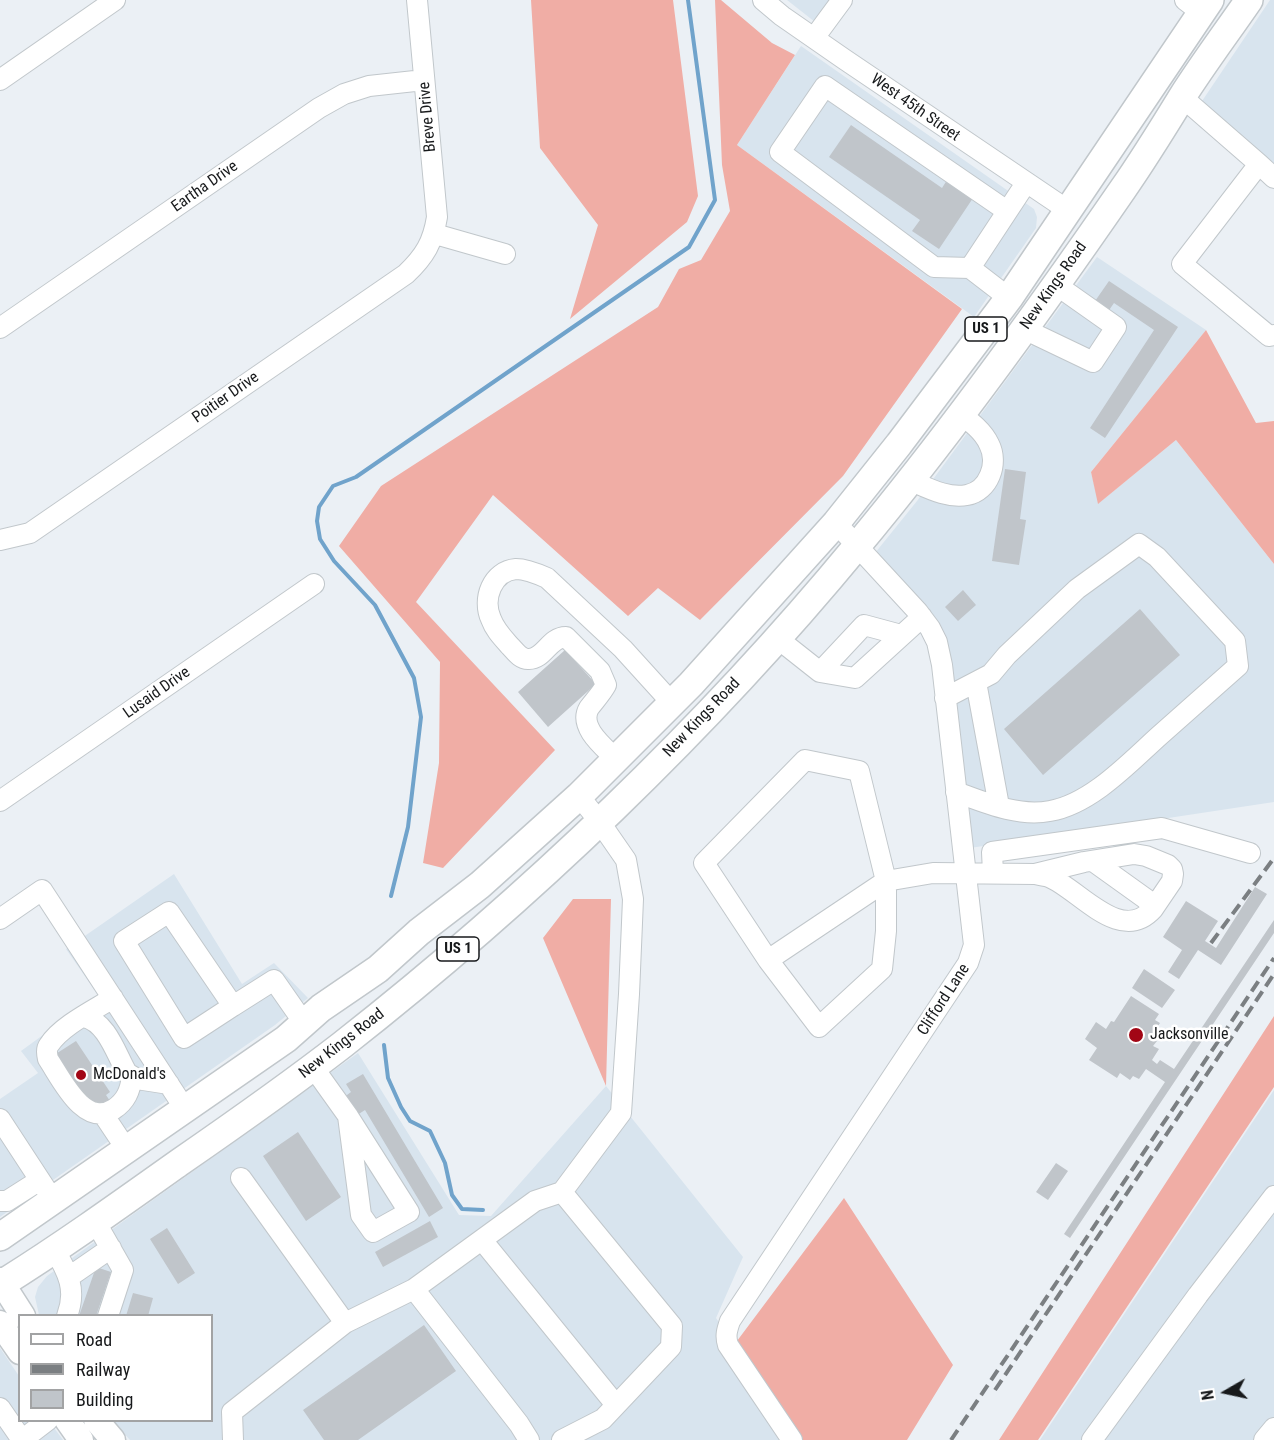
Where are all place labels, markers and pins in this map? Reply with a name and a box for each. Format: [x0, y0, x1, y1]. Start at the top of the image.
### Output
place label: Jacksonville [1150, 1025, 1228, 1045]
marker: Jacksonville [1127, 1026, 1145, 1044]
place label: McDonald's [93, 1065, 166, 1085]
marker: McDonald's [74, 1068, 88, 1082]

